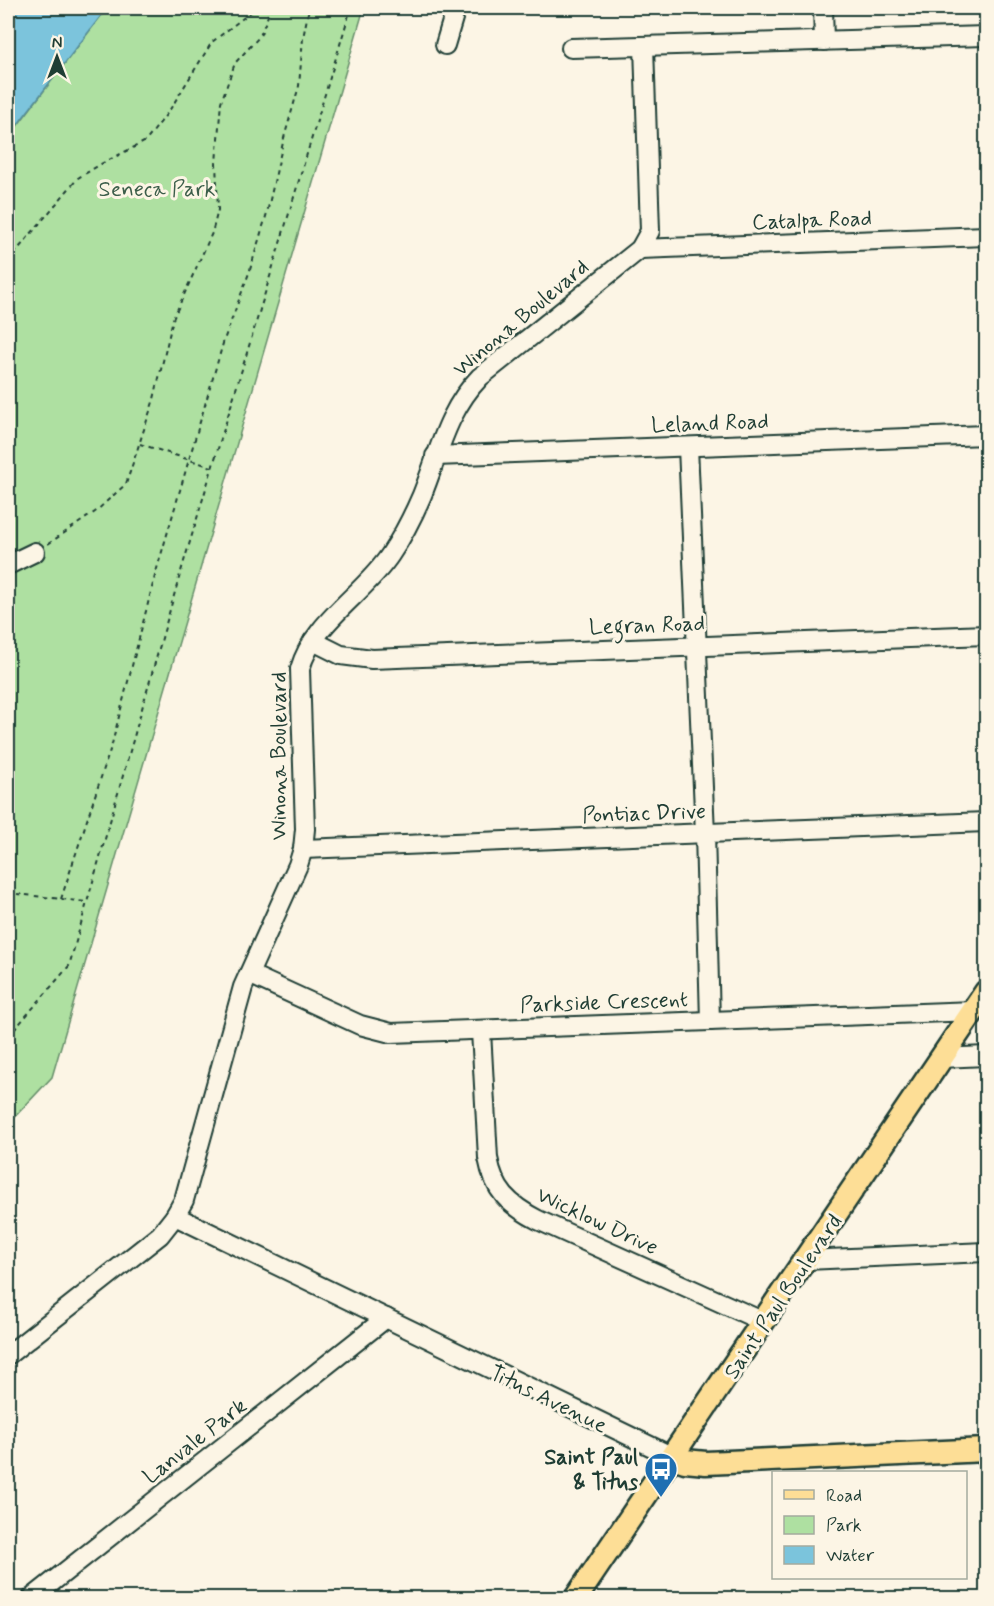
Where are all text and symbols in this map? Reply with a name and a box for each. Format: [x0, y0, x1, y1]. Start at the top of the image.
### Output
north arrow [27, 27, 87, 87]
text: N [52, 33, 62, 54]
park label: Seneca Park [99, 176, 216, 204]
street label: Catalpa Road [752, 205, 873, 237]
street label: Winona Boulevard [448, 254, 595, 383]
street label: Leland Road [651, 408, 769, 440]
street label: Legran Road [589, 610, 706, 645]
street label: Winona Boulevard [266, 672, 294, 840]
street label: Pontiac Drive [582, 798, 706, 830]
street label: Parkside Crescent [520, 986, 688, 1020]
street label: Wicklow Drive [532, 1181, 662, 1262]
street label: Saint Paul Boulevard [718, 1209, 849, 1385]
street label: Titus Avenue [485, 1359, 612, 1440]
street label: Lanvale Park [138, 1392, 253, 1491]
place label: Saint Paul & Titus [544, 1444, 639, 1497]
bus stop icon: Saint Paul & Titus [643, 1451, 679, 1498]
legend [772, 1471, 967, 1579]
text: Road [826, 1484, 862, 1508]
text: Park [826, 1514, 862, 1538]
text: Water [826, 1544, 875, 1568]

